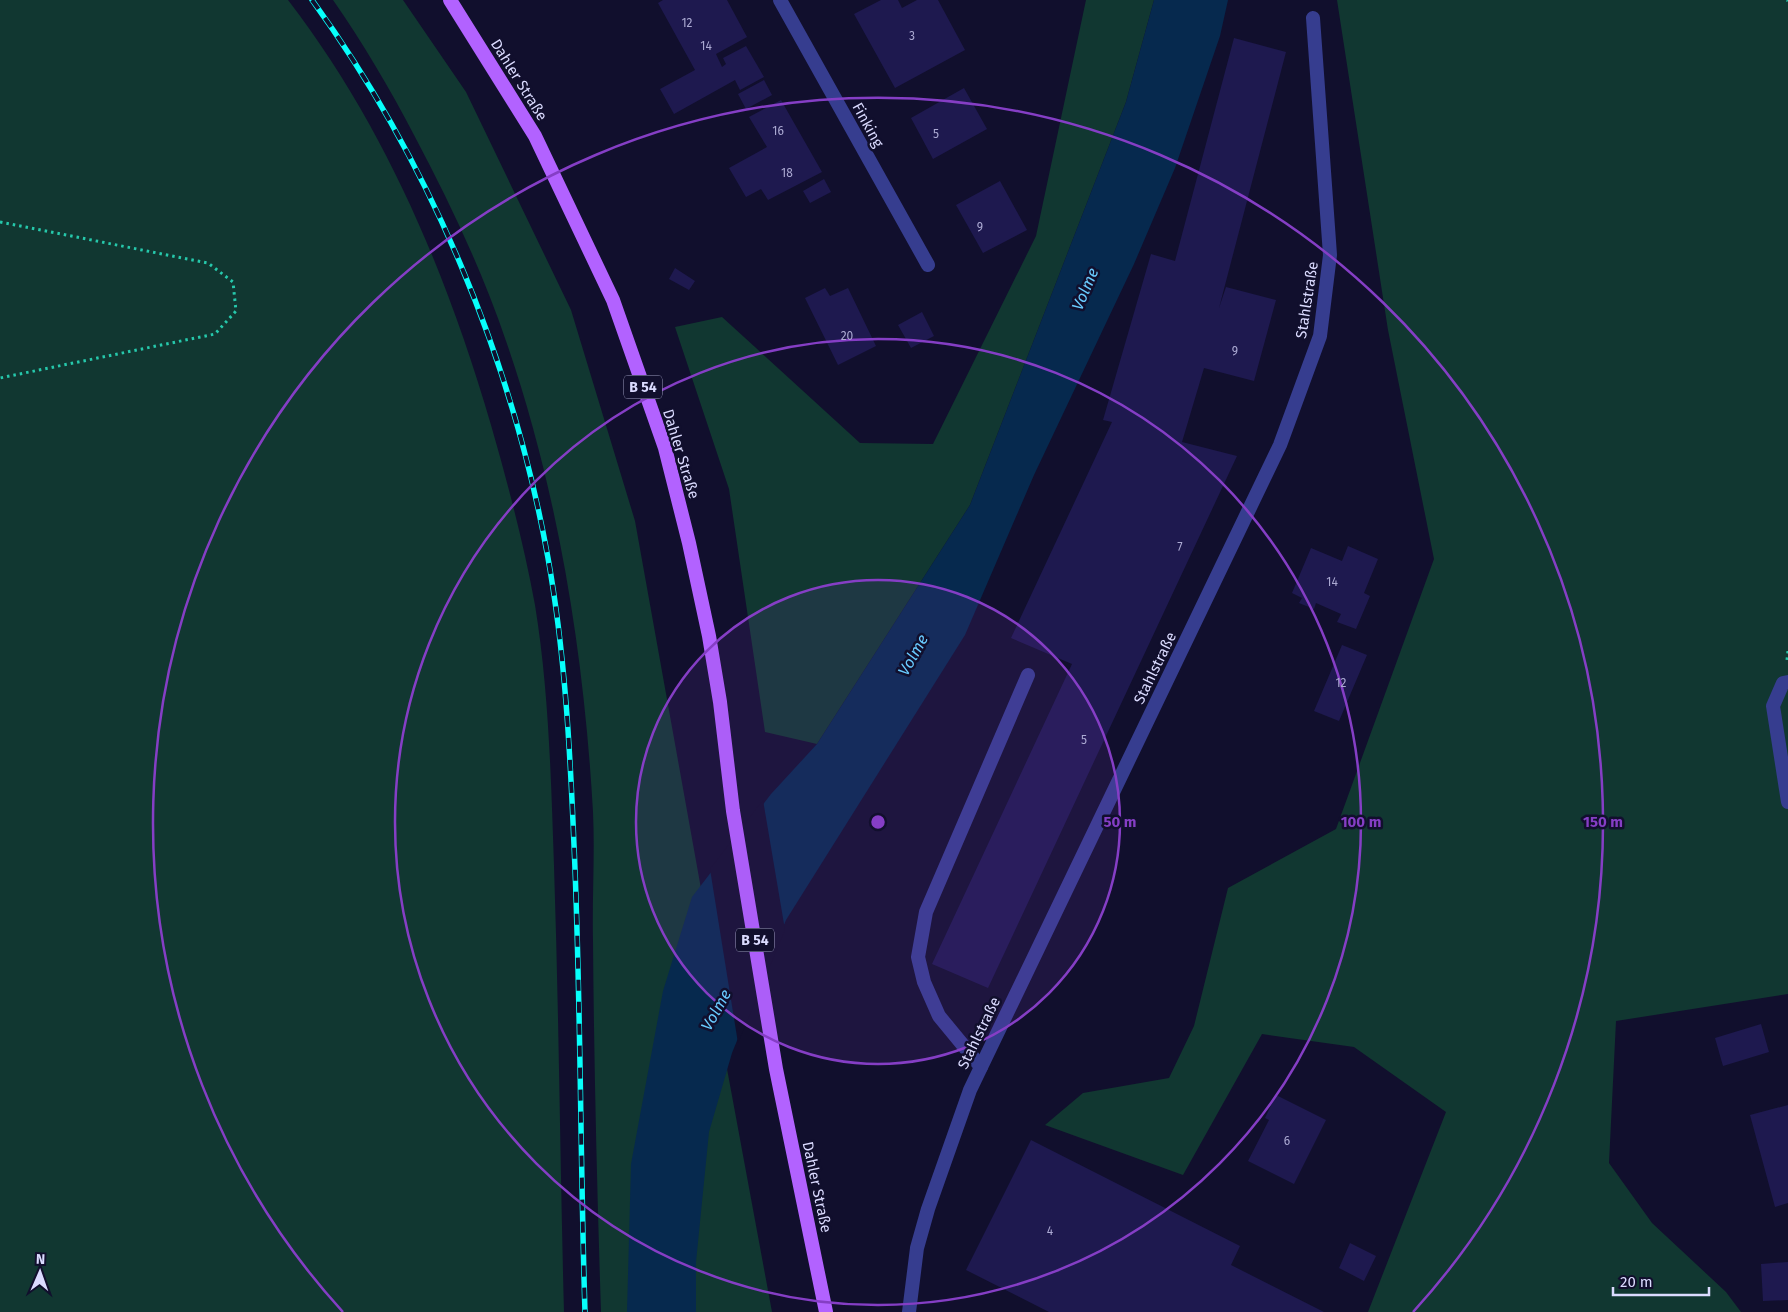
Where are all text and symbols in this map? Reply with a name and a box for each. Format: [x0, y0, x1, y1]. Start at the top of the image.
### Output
house number: 12 [681, 16, 693, 30]
house number: 3 [909, 29, 915, 43]
street label: Dahler Straße [487, 36, 551, 124]
house number: 14 [700, 39, 712, 53]
street label: Finking [848, 99, 888, 151]
house number: 16 [772, 124, 784, 138]
house number: 5 [933, 127, 939, 141]
house number: 18 [781, 166, 793, 180]
house number: 9 [977, 220, 983, 234]
street label: Stahlstraße [1292, 260, 1322, 340]
water label: Volme [1068, 265, 1102, 313]
house number: 20 [841, 329, 854, 343]
house number: 9 [1232, 344, 1238, 358]
road number: B 54 [624, 376, 662, 398]
street label: Dahler Straße [659, 407, 703, 501]
house number: 7 [1177, 540, 1183, 554]
house number: 14 [1326, 575, 1338, 589]
street label: Stahlstraße [1130, 629, 1180, 707]
water label: Volme [894, 631, 932, 679]
house number: 12 [1335, 676, 1347, 690]
house number: 5 [1081, 733, 1087, 747]
centre of rings [869, 813, 887, 831]
text: 50 m [1103, 813, 1137, 831]
text: 100 m [1341, 813, 1381, 831]
text: 150 m [1583, 813, 1623, 831]
road number: B 54 [736, 928, 774, 952]
water label: Volme [697, 986, 735, 1034]
street label: Stahlstraße [954, 994, 1004, 1072]
house number: 6 [1284, 1134, 1290, 1148]
street label: Dahler Straße [799, 1140, 835, 1234]
house number: 4 [1047, 1224, 1054, 1238]
north arrow [15, 1247, 65, 1297]
text: N [35, 1251, 45, 1268]
scale bar [1613, 1264, 1709, 1296]
text: 20 m [1620, 1273, 1653, 1291]

